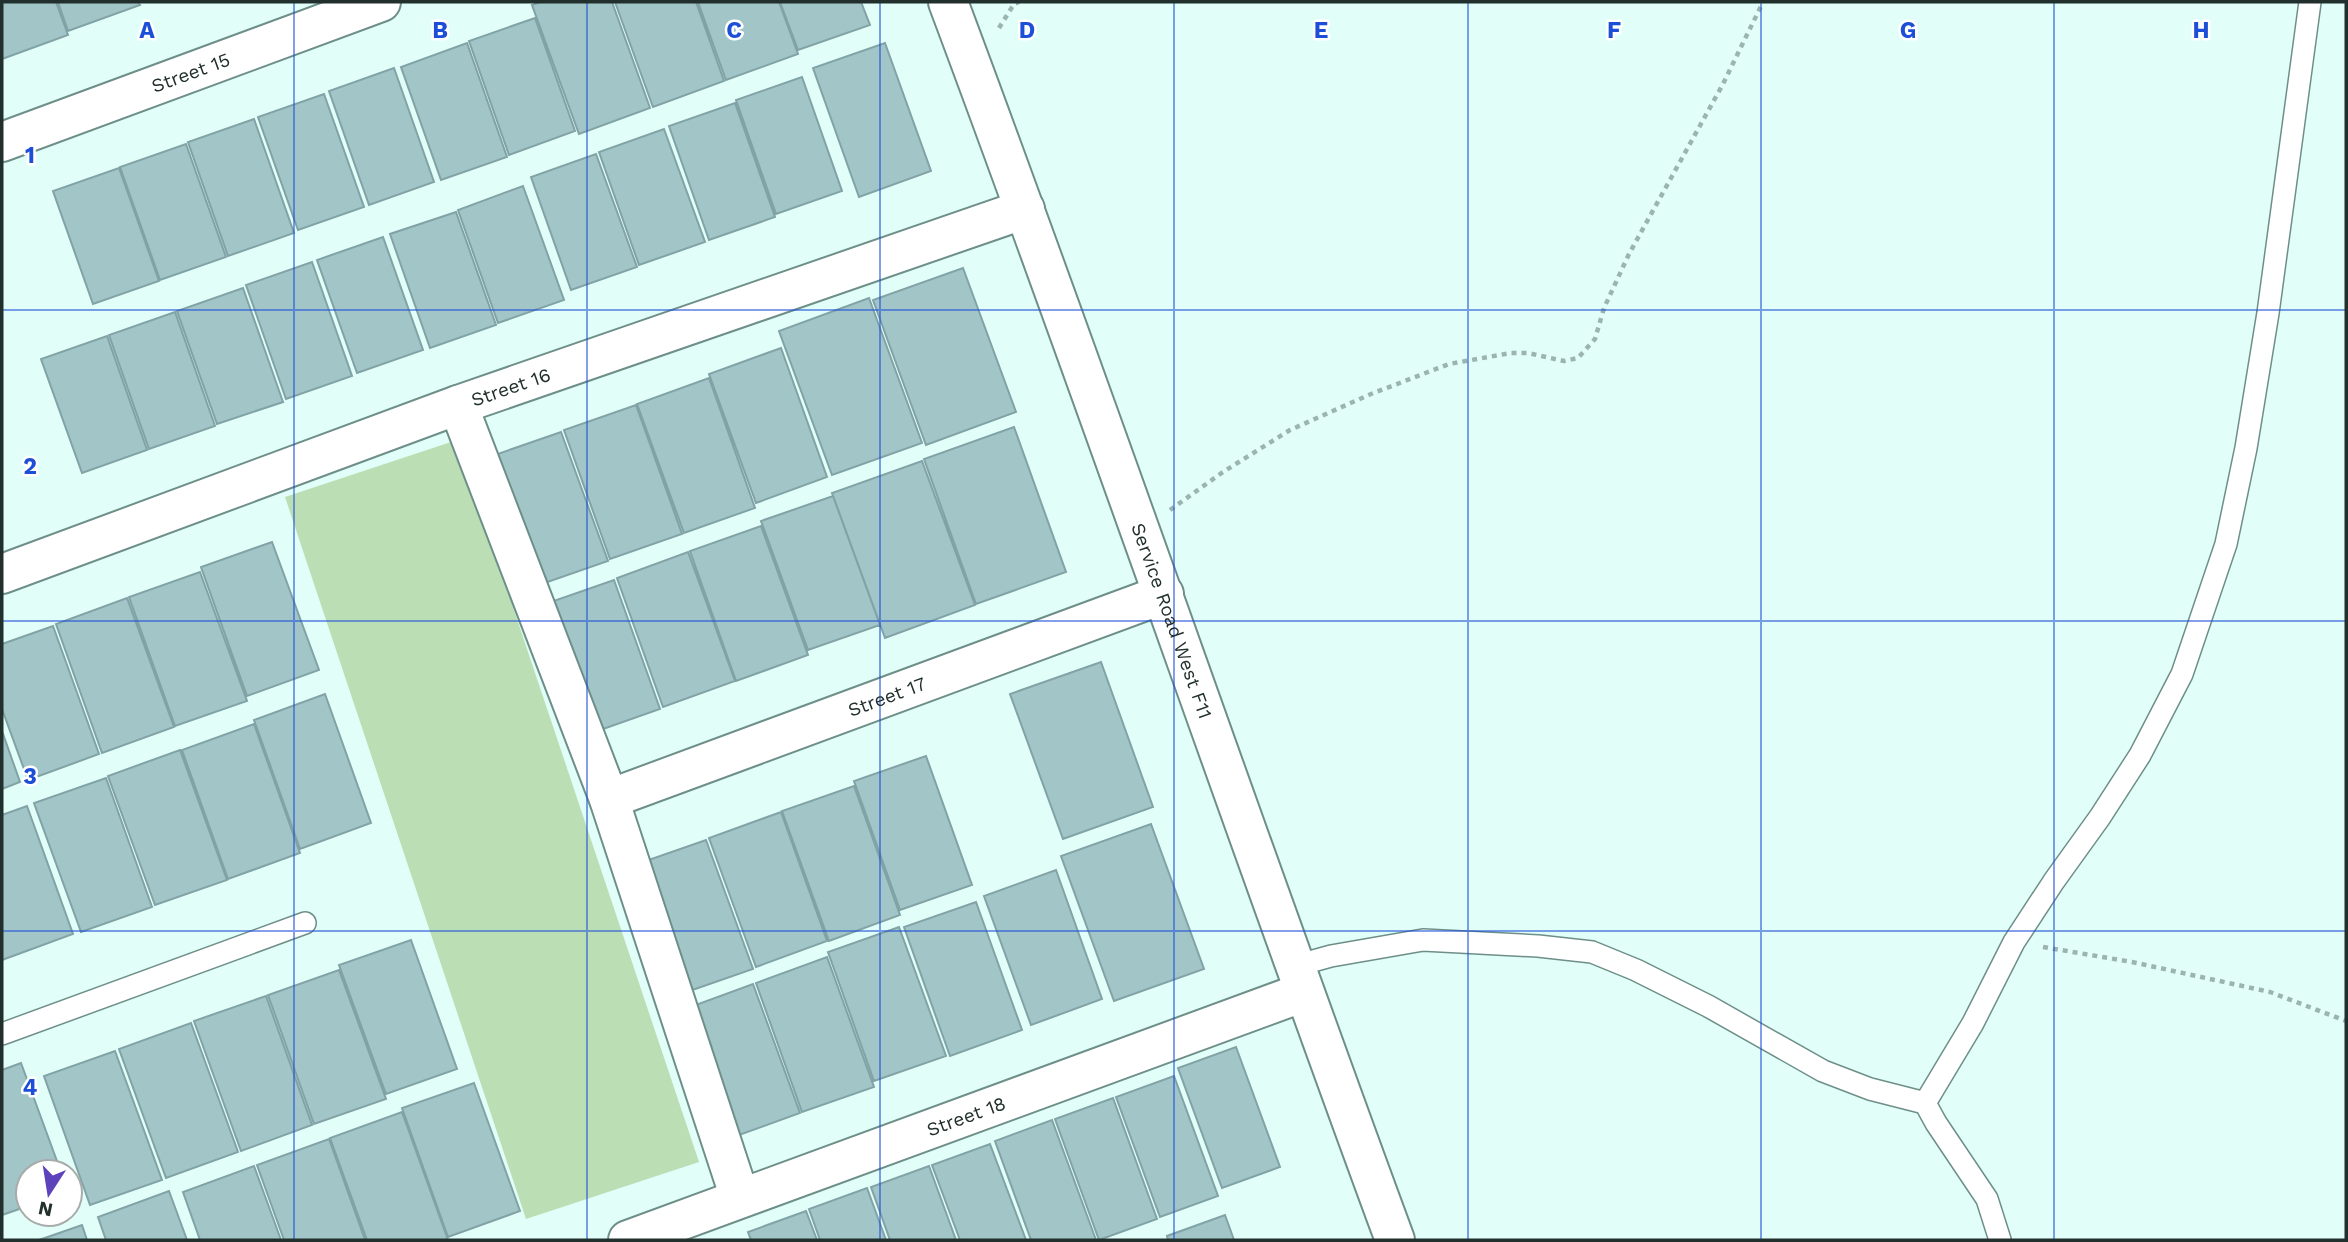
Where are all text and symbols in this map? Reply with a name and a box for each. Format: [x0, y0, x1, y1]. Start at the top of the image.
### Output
text: A [139, 17, 155, 44]
text: B [432, 17, 448, 44]
text: C [726, 17, 742, 44]
text: D [1019, 17, 1035, 44]
text: E [1314, 17, 1328, 44]
text: F [1607, 17, 1621, 44]
text: G [1900, 17, 1916, 44]
text: H [2192, 17, 2210, 44]
street label: Street 15 [148, 47, 233, 97]
text: 1 [25, 142, 35, 169]
street label: Street 16 [468, 362, 553, 411]
text: 2 [23, 453, 37, 480]
street label: Service Road West F11 [1127, 520, 1217, 722]
street label: Street 17 [844, 672, 929, 721]
text: 3 [23, 763, 37, 790]
text: 4 [23, 1074, 38, 1101]
street label: Street 18 [923, 1091, 1009, 1141]
north arrow [14, 1158, 84, 1228]
text: N [36, 1196, 55, 1222]

